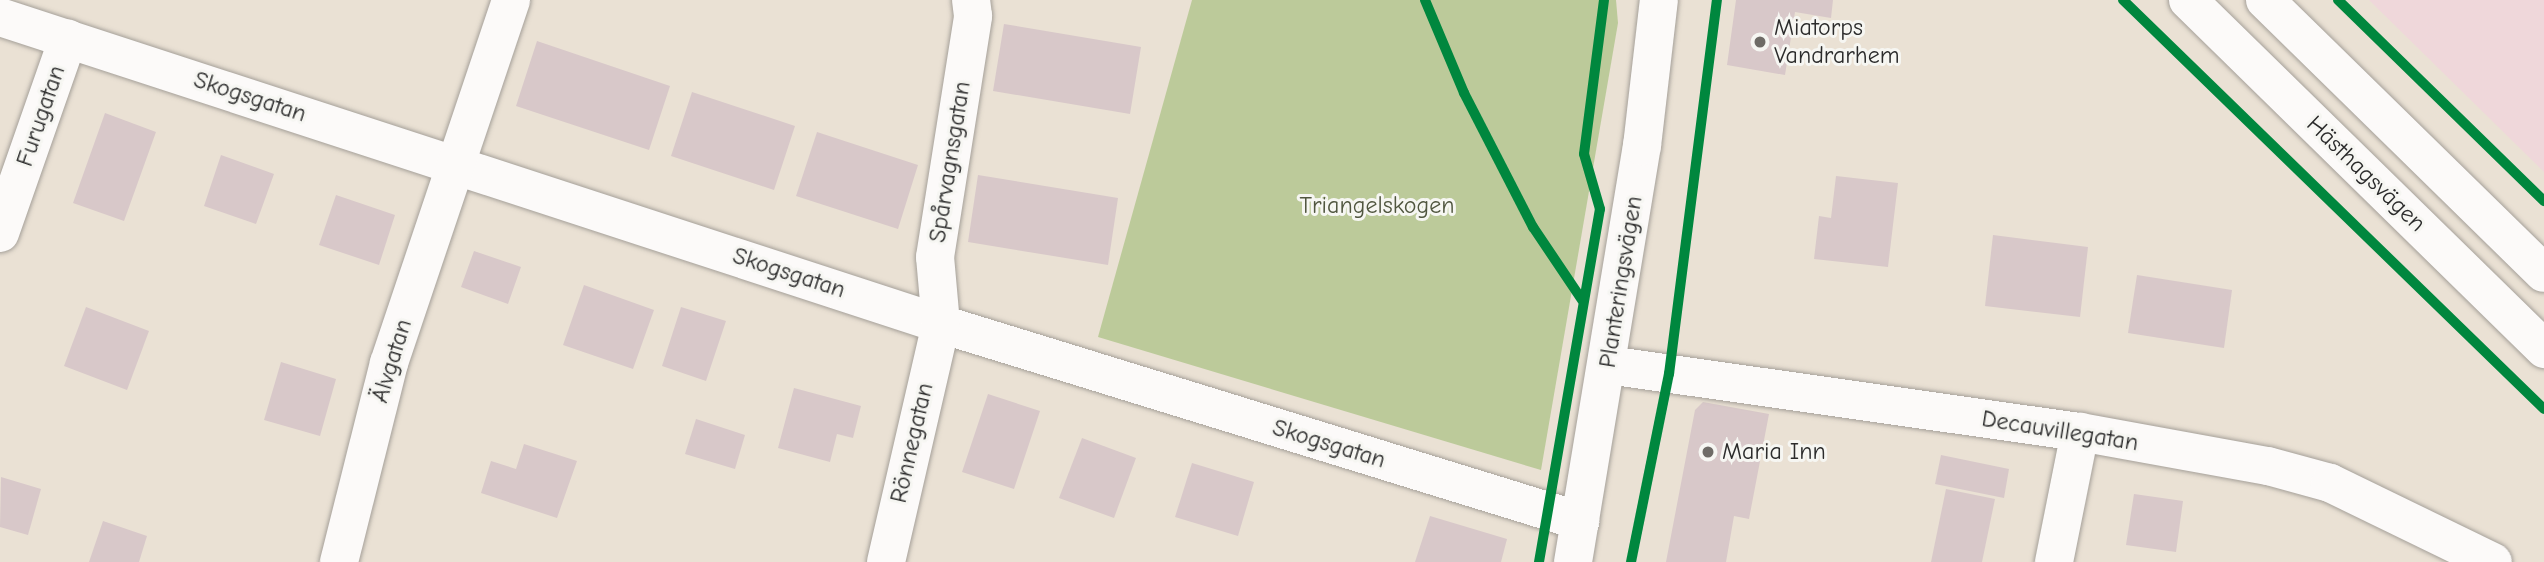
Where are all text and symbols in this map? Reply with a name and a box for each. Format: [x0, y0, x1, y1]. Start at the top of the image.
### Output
place label: Miatorps Vandrarhem [1774, 14, 1900, 70]
marker: Miatorps Vandrarhem [1752, 34, 1768, 50]
street label: Furugatan [10, 62, 72, 170]
street label: Skogsgatan [190, 65, 310, 129]
street label: Spårvagnsgatan [923, 79, 977, 245]
street label: Hästhagsvägen [2300, 110, 2432, 238]
park label: Triangelskogen [1300, 192, 1454, 220]
street label: Planteringsvägen [1593, 194, 1649, 370]
street label: Skogsgatan [729, 241, 849, 305]
street label: Älvgatan [366, 316, 418, 406]
street label: Rönnegatan [884, 380, 940, 506]
street label: Decauvillegatan [1980, 404, 2140, 458]
street label: Skogsgatan [1269, 413, 1389, 475]
place label: Maria Inn [1722, 438, 1826, 466]
marker: Maria Inn [1700, 444, 1716, 460]

